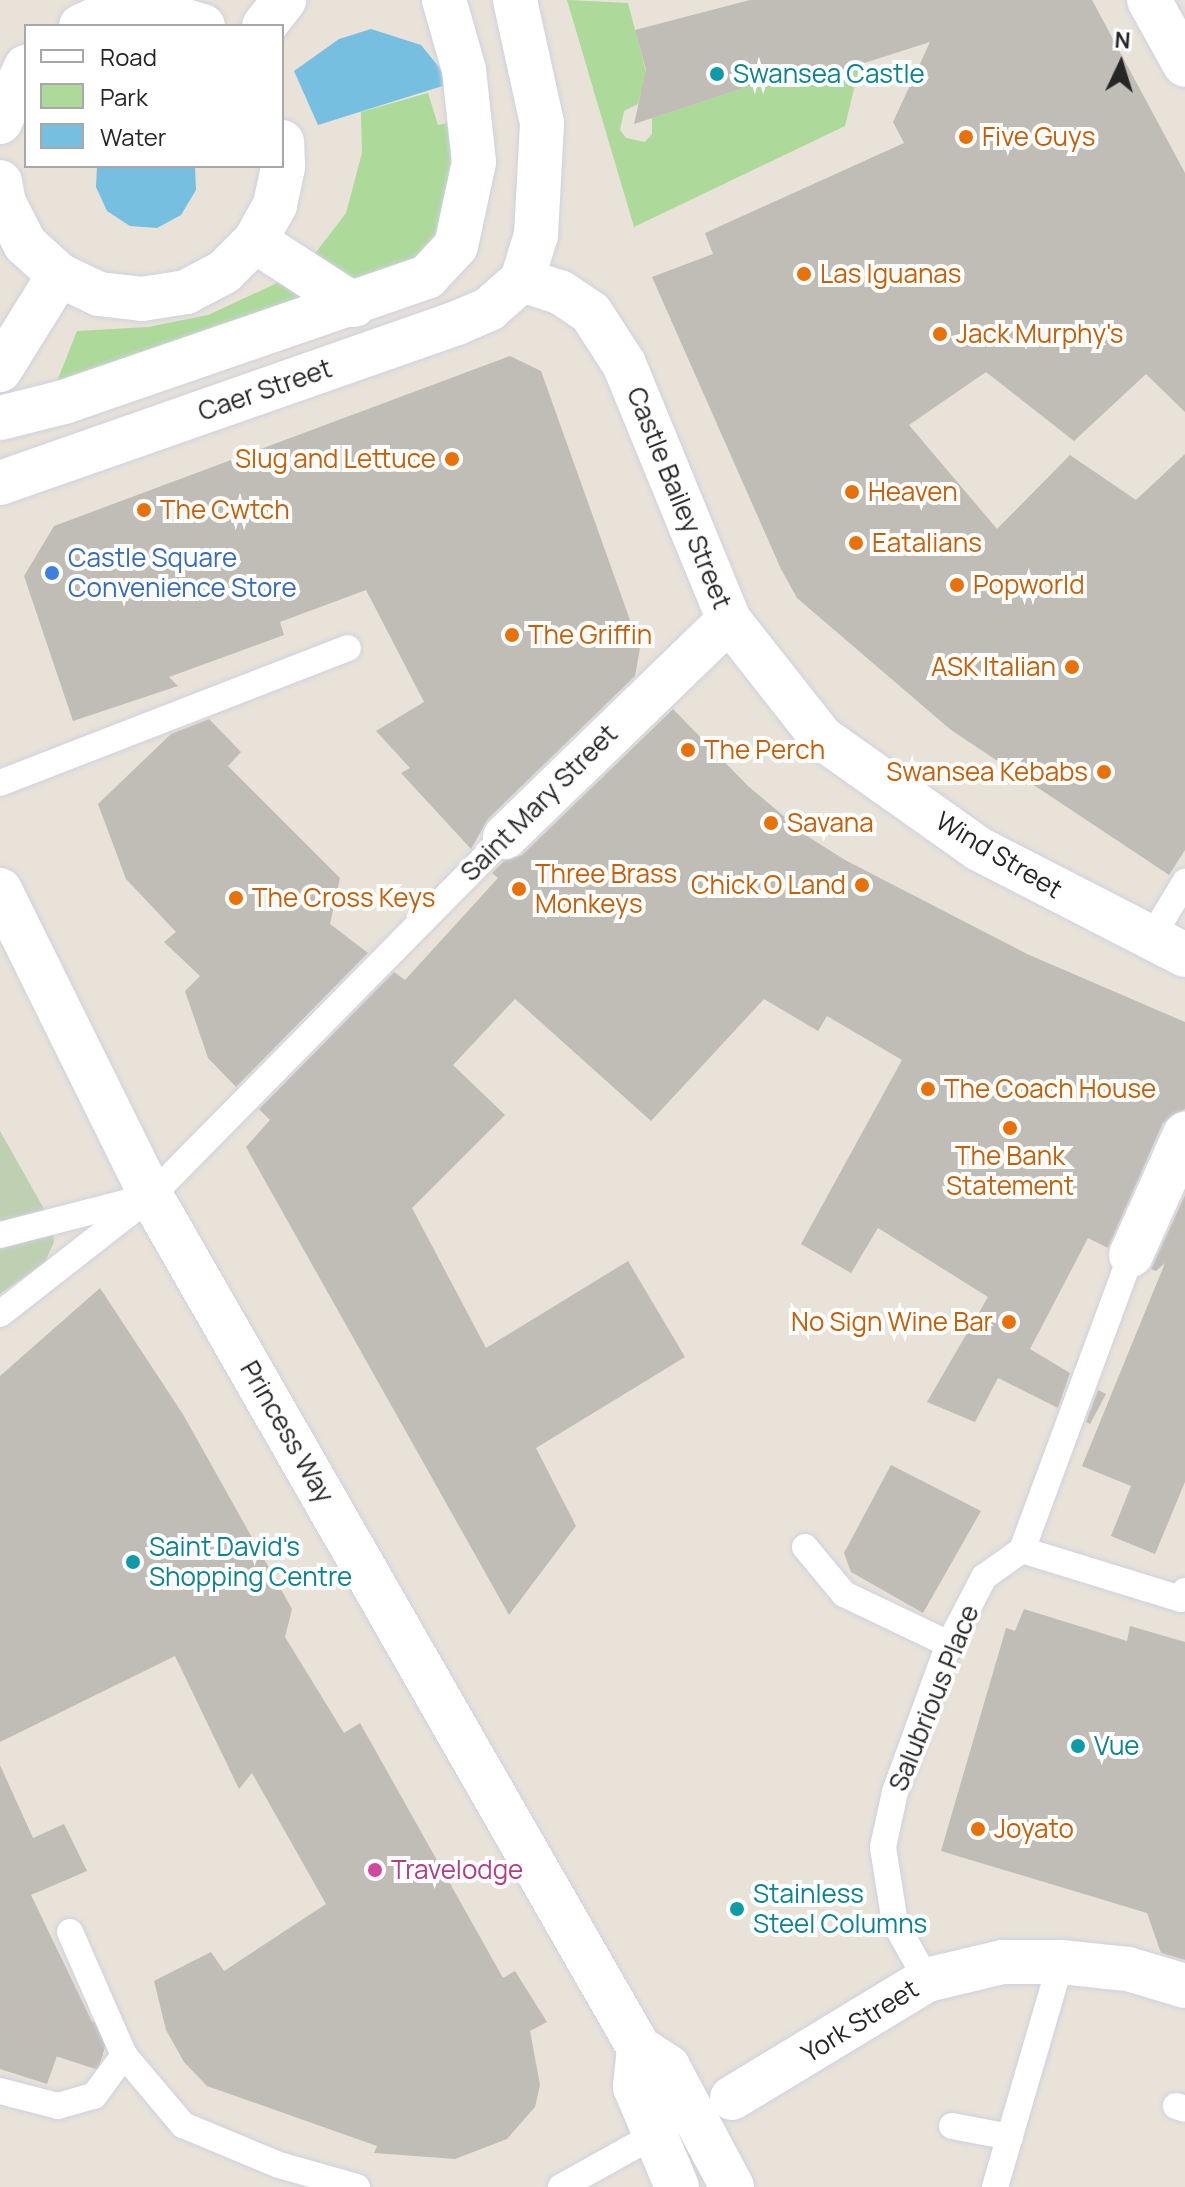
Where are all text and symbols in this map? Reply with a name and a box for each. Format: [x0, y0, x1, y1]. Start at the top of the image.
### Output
legend [24, 24, 284, 168]
north arrow [1081, 24, 1161, 104]
text: N [1114, 25, 1132, 56]
text: Road [100, 40, 157, 73]
place label: Swansea Castle [733, 58, 925, 90]
marker: Swansea Castle [708, 65, 726, 83]
text: Park [100, 80, 148, 113]
text: Water [100, 120, 167, 153]
place label: Five Guys [982, 121, 1095, 153]
marker: Five Guys [957, 128, 975, 146]
place label: Las Iguanas [820, 258, 961, 290]
marker: Las Iguanas [795, 265, 813, 283]
place label: Jack Murphy's [956, 318, 1123, 350]
marker: Jack Murphy's [931, 325, 949, 343]
street label: Caer Street [194, 353, 336, 427]
street label: Castle Bailey Street [620, 383, 738, 613]
place label: Slug and Lettuce [235, 443, 436, 475]
marker: Slug and Lettuce [443, 450, 461, 468]
place label: Heaven [868, 476, 958, 508]
marker: Heaven [843, 483, 861, 501]
place label: The Cwtch [160, 494, 290, 526]
marker: The Cwtch [135, 501, 153, 519]
place label: Eatalians [872, 527, 982, 559]
marker: Eatalians [847, 534, 865, 552]
place label: Castle Square Convenience Store [68, 542, 297, 604]
marker: Castle Square Convenience Store [43, 564, 61, 582]
place label: Popworld [973, 569, 1085, 601]
marker: Popworld [948, 576, 966, 594]
place label: The Griffin [528, 619, 652, 651]
marker: The Griffin [503, 626, 521, 644]
place label: ASK Italian [930, 651, 1056, 683]
marker: ASK Italian [1063, 658, 1081, 676]
street label: Saint Mary Street [454, 718, 624, 888]
place label: The Perch [704, 734, 825, 766]
marker: The Perch [679, 741, 697, 759]
place label: Swansea Kebabs [886, 756, 1088, 788]
marker: Swansea Kebabs [1095, 763, 1113, 781]
street label: Wind Street [930, 805, 1068, 905]
place label: Savana [787, 807, 874, 839]
marker: Savana [762, 814, 780, 832]
place label: Three Brass Monkeys [535, 858, 677, 920]
place label: Chick O Land [691, 869, 846, 901]
marker: Chick O Land [853, 876, 871, 894]
marker: Three Brass Monkeys [510, 880, 528, 898]
place label: The Cross Keys [252, 882, 436, 914]
marker: The Cross Keys [227, 889, 245, 907]
place label: The Coach House [944, 1073, 1156, 1105]
marker: The Coach House [919, 1080, 937, 1098]
marker: The Bank Statement [1001, 1119, 1019, 1137]
place label: The Bank Statement [946, 1140, 1074, 1202]
place label: No Sign Wine Bar [791, 1306, 993, 1338]
marker: No Sign Wine Bar [1000, 1313, 1018, 1331]
street label: Princess Way [234, 1355, 340, 1509]
place label: Saint David's Shopping Centre [149, 1531, 352, 1592]
marker: Saint David's Shopping Centre [124, 1553, 142, 1571]
street label: Salubrious Place [882, 1600, 986, 1796]
place label: Vue [1094, 1730, 1140, 1762]
marker: Vue [1069, 1737, 1087, 1755]
place label: Joyato [994, 1813, 1074, 1845]
marker: Joyato [969, 1820, 987, 1838]
place label: Travelodge [391, 1854, 523, 1886]
marker: Travelodge [366, 1861, 384, 1879]
place label: Stainless Steel Columns [753, 1878, 927, 1940]
marker: Stainless Steel Columns [728, 1900, 746, 1918]
street label: York Street [796, 1973, 924, 2069]

